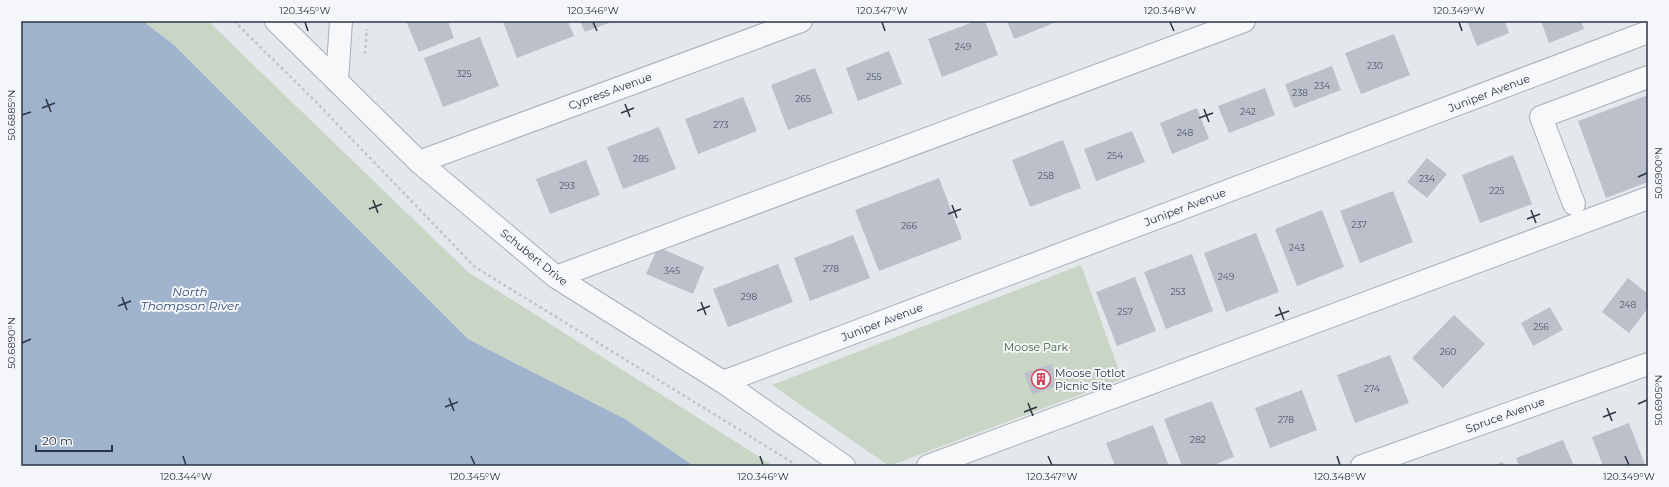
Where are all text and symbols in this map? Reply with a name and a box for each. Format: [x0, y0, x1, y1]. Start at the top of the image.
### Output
text: 120.345°W [279, 4, 331, 17]
text: 120.346°W [567, 4, 619, 17]
text: 120.347°W [856, 4, 908, 17]
text: 120.348°W [1144, 4, 1196, 17]
text: 120.349°W [1433, 4, 1485, 17]
house number: 249 [955, 41, 972, 52]
house number: 230 [1367, 60, 1383, 71]
house number: 325 [456, 68, 472, 79]
street label: Cypress Avenue [567, 69, 654, 113]
house number: 255 [866, 71, 882, 82]
street label: Juniper Avenue [1445, 71, 1532, 115]
house number: 234 [1314, 80, 1330, 91]
house number: 238 [1292, 87, 1308, 98]
text: 50.6885°N [5, 90, 18, 140]
house number: 265 [795, 93, 811, 104]
house number: 242 [1240, 106, 1256, 117]
house number: 273 [713, 119, 729, 130]
house number: 248 [1177, 127, 1194, 138]
text: 50.6900°N [1652, 147, 1665, 199]
house number: 254 [1107, 150, 1123, 161]
house number: 285 [633, 153, 649, 164]
house number: 258 [1038, 170, 1054, 181]
house number: 234 [1419, 173, 1435, 184]
house number: 293 [559, 180, 575, 191]
street label: Juniper Avenue [1141, 185, 1228, 229]
house number: 225 [1489, 185, 1505, 196]
house number: 237 [1351, 219, 1367, 230]
house number: 266 [901, 220, 918, 231]
street label: Schubert Drive [498, 226, 571, 289]
house number: 243 [1289, 242, 1305, 253]
house number: 278 [823, 263, 839, 274]
house number: 345 [664, 265, 680, 276]
house number: 249 [1218, 271, 1235, 282]
water label: North Thompson River [141, 284, 239, 313]
house number: 253 [1170, 286, 1186, 297]
house number: 298 [741, 291, 757, 302]
house number: 248 [1620, 299, 1637, 310]
street label: Juniper Avenue [838, 300, 925, 344]
house number: 257 [1117, 306, 1133, 317]
text: 50.6890°N [5, 317, 18, 369]
house number: 256 [1533, 321, 1549, 332]
park label: Moose Park [1004, 340, 1069, 354]
house number: 260 [1440, 346, 1456, 357]
place label: Moose Totlot Picnic Site [1055, 366, 1126, 393]
building icon: Moose Totlot Picnic Site [1030, 368, 1052, 390]
text: 50.6905°N [1652, 375, 1665, 425]
house number: 274 [1364, 383, 1380, 394]
street label: Spruce Avenue [1464, 394, 1547, 436]
house number: 278 [1278, 414, 1294, 425]
scale bar [36, 427, 112, 453]
text: 20 m [42, 433, 73, 448]
house number: 282 [1190, 434, 1206, 445]
text: 120.344°W [160, 470, 212, 483]
text: 120.345°W [449, 470, 501, 483]
text: 120.346°W [737, 470, 789, 483]
text: 120.347°W [1026, 470, 1078, 483]
text: 120.348°W [1314, 470, 1366, 483]
text: 120.349°W [1603, 470, 1655, 483]

